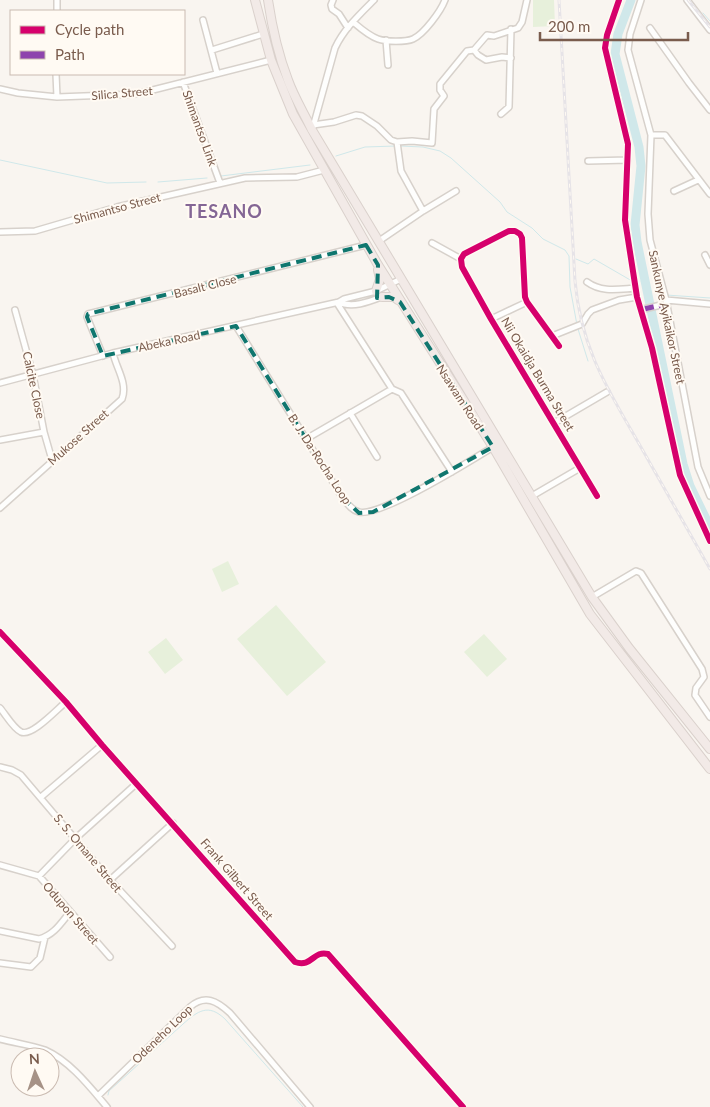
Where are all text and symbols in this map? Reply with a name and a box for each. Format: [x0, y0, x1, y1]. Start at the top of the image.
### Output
legend [10, 10, 185, 75]
scale bar [540, 10, 688, 42]
text: 200 m [548, 17, 590, 35]
text: Cycle path [55, 20, 124, 38]
text: Path [55, 45, 85, 63]
street label: Silica Street [91, 83, 154, 103]
street label: Shimantso Link [179, 88, 221, 169]
street label: Shimantso Street [72, 189, 163, 227]
district label: TESANO [185, 200, 263, 222]
street label: Sankunye Ayikaikor Street [645, 249, 689, 386]
street label: Basalt Close [172, 271, 238, 301]
street label: Nii Okaidja Burma Street [498, 314, 578, 434]
street label: Abeka Road [137, 327, 201, 355]
street label: Calcite Close [20, 350, 48, 420]
street label: Nsawam Road [433, 361, 487, 433]
street label: Mukose Street [45, 405, 112, 468]
street label: B. J. Da-Rocha Loop [285, 411, 355, 507]
street label: S. S. Omane Street [51, 811, 126, 896]
street label: Frank Gilbert Street [197, 835, 277, 923]
street label: Odupon Street [40, 879, 103, 948]
street label: Odeneho Loop [129, 1001, 196, 1067]
north arrow [10, 1047, 60, 1097]
text: N [28, 1050, 40, 1067]

